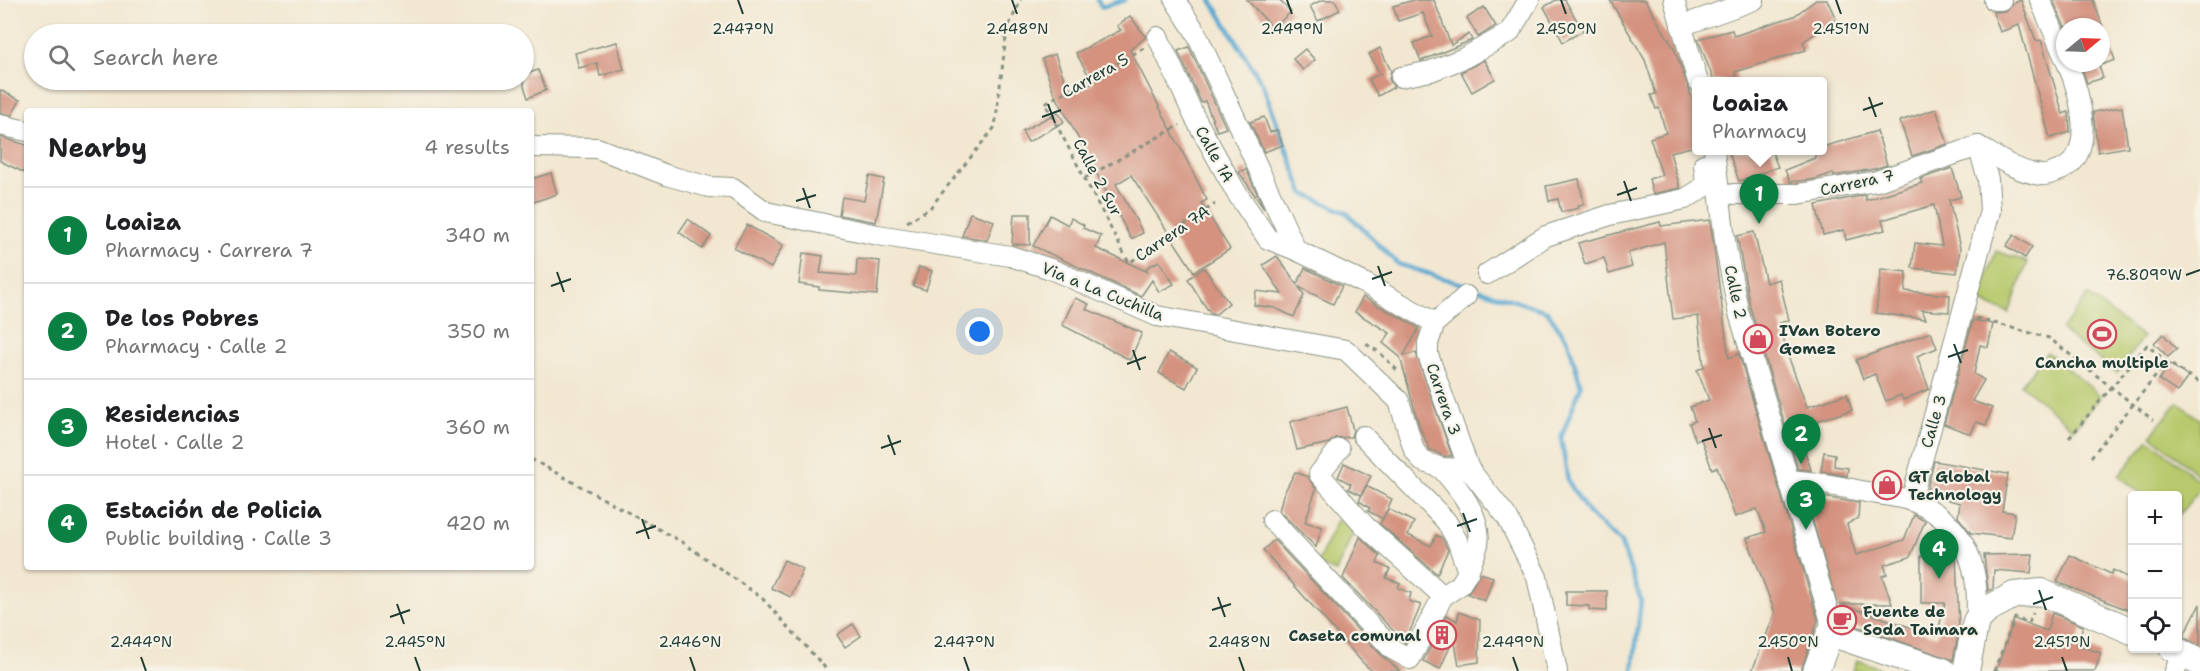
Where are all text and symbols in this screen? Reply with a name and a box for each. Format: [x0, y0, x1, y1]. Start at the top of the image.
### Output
north arrow [2056, 18, 2110, 72]
text: 2.447°N [712, 19, 774, 39]
text: 2.448°N [986, 19, 1048, 39]
text: 2.449°N [1261, 19, 1323, 39]
text: 2.450°N [1535, 19, 1597, 39]
text: 2.451°N [1813, 19, 1869, 39]
search box [24, 24, 534, 90]
icon: search [45, 41, 78, 74]
text: Search here [93, 43, 219, 72]
street label: Carrera 5 [1058, 48, 1132, 102]
popup [1692, 77, 1827, 155]
text: Loaiza [1712, 89, 1788, 118]
text: Pharmacy [1712, 118, 1807, 144]
street label: Calle 1A [1191, 122, 1239, 186]
text: Nearby [48, 130, 147, 165]
text: 4 results [424, 134, 510, 160]
street label: Calle 2 Sur [1068, 135, 1127, 220]
street label: Carrera 7 [1818, 164, 1896, 201]
pin: 1 [1740, 174, 1778, 224]
street label: Carrera 7A [1131, 201, 1214, 266]
text: Loaiza [105, 208, 181, 237]
text: 1 [63, 222, 72, 248]
text: 340 m [445, 222, 510, 248]
text: Pharmacy · Carrera 7 [105, 237, 313, 263]
street label: Via a La Cuchilla [1039, 257, 1167, 326]
street label: Calle 2 [1720, 263, 1751, 321]
text: 76.809°W [2106, 265, 2182, 285]
text: De los Pobres [105, 304, 259, 333]
your location [965, 317, 994, 346]
text: 2 [61, 318, 75, 344]
text: 350 m [446, 318, 510, 344]
sports icon: Cancha multiple [2086, 318, 2118, 350]
place label: IVan Botero Gomez [1779, 320, 1881, 359]
shop icon: IVan Botero Gomez [1742, 323, 1774, 355]
text: Pharmacy · Calle 2 [105, 333, 288, 359]
place label: Cancha multiple [2035, 352, 2169, 373]
street label: Carrera 3 [1421, 360, 1466, 438]
street label: Calle 3 [1916, 392, 1951, 450]
text: Residencias [105, 400, 240, 429]
text: 3 [61, 414, 75, 440]
text: 360 m [445, 414, 510, 440]
pin: 2 [1782, 414, 1820, 464]
text: Hotel · Calle 2 [105, 429, 244, 455]
place label: GT Global Technology [1908, 466, 2002, 505]
shop icon: GT Global Technology [1871, 469, 1903, 501]
pin: 3 [1786, 480, 1826, 530]
map controls [2128, 491, 2182, 653]
button: + [2128, 491, 2182, 545]
text: Estación de Policia [105, 496, 322, 525]
text: 4 [61, 510, 75, 536]
text: 420 m [446, 510, 510, 536]
text: Public building · Calle 3 [105, 525, 332, 551]
pin: 4 [1920, 530, 1958, 579]
button: − [2128, 545, 2182, 599]
button: locate [2128, 599, 2182, 653]
place label: Fuente de Soda Taimara [1863, 601, 1978, 640]
cafe icon: Fuente de Soda Taimara [1826, 604, 1858, 636]
building icon: Caseta comunal [1426, 619, 1458, 651]
place label: Caseta comunal [1288, 625, 1421, 646]
text: 2.444°N [110, 632, 172, 652]
text: 2.445°N [384, 632, 446, 652]
text: 2.446°N [659, 632, 721, 652]
text: 2.447°N [933, 632, 995, 652]
text: 2.448°N [1208, 632, 1270, 652]
text: 2.449°N [1482, 632, 1544, 652]
text: 2.450°N [1757, 632, 1819, 652]
text: 2.451°N [2034, 632, 2090, 652]

